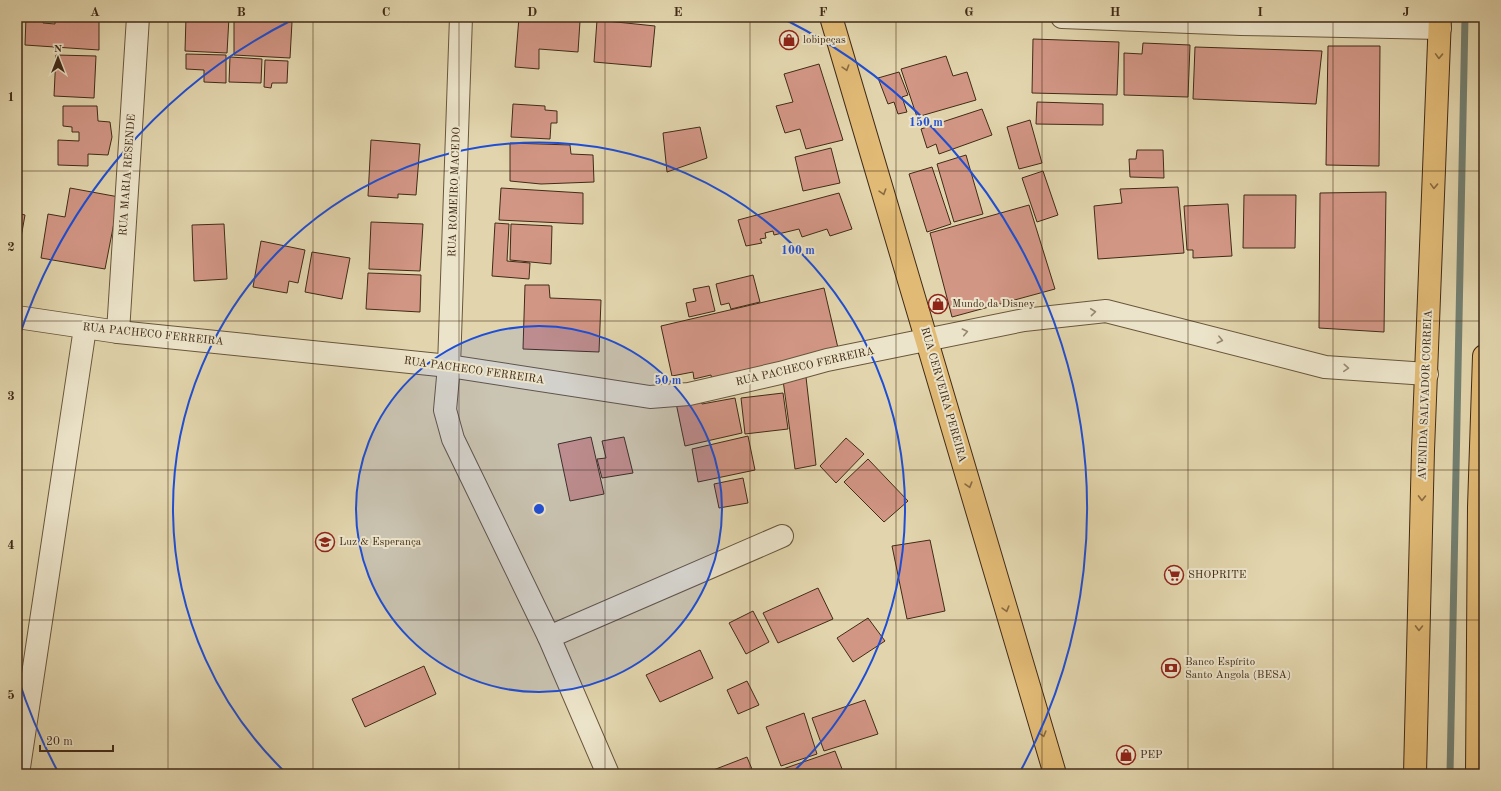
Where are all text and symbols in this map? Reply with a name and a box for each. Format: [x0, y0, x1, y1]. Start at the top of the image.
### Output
text: A [90, 6, 100, 19]
text: B [236, 6, 246, 19]
text: C [382, 6, 390, 19]
text: D [527, 6, 537, 19]
text: E [674, 6, 683, 19]
text: F [819, 6, 828, 19]
text: G [964, 6, 974, 19]
text: H [1110, 6, 1121, 19]
text: I [1257, 6, 1263, 19]
text: J [1402, 6, 1410, 19]
shop icon: lobipeças [778, 29, 800, 51]
place label: lobipeças [803, 35, 846, 46]
north arrow [38, 38, 78, 78]
text: N [54, 44, 63, 55]
one-way arrow [1435, 53, 1443, 59]
one-way arrow [841, 64, 850, 71]
text: 1 [7, 91, 15, 104]
street label: RUA MARIA RESENDE [118, 114, 138, 236]
text: 150 m [909, 116, 943, 129]
street label: RUA ROMEIRO MACEDO [447, 126, 463, 257]
one-way arrow [1430, 183, 1438, 189]
one-way arrow [878, 189, 887, 196]
text: 2 [7, 241, 15, 254]
text: 100 m [781, 245, 815, 257]
shop icon: Mundo da Disney [927, 293, 949, 315]
place label: Mundo da Disney [952, 299, 1035, 310]
one-way arrow [1090, 308, 1097, 317]
street label: AVENIDA SALVADOR CORREIA [1418, 309, 1434, 480]
street label: RUA PACHECO FERREIRA [82, 322, 225, 348]
street label: RUA CERVEIRA PEREIRA [918, 326, 968, 464]
one-way arrow [962, 328, 968, 336]
one-way arrow [1216, 335, 1223, 344]
street label: RUA PACHECO FERREIRA [735, 346, 876, 388]
street label: RUA PACHECO FERREIRA [403, 356, 546, 386]
one-way arrow [1343, 364, 1349, 373]
text: 50 m [655, 374, 682, 387]
text: 3 [7, 390, 15, 403]
one-way arrow [964, 481, 973, 488]
one-way arrow [1418, 495, 1426, 501]
centre of rings [532, 502, 546, 516]
school or university icon: Luz & Esperança [314, 531, 336, 553]
place label: Luz & Esperança [339, 537, 422, 548]
text: 4 [7, 539, 15, 552]
supermarket icon: SHOPRITE [1163, 564, 1185, 586]
place label: SHOPRITE [1188, 570, 1246, 581]
one-way arrow [1001, 606, 1010, 613]
one-way arrow [1414, 625, 1423, 631]
bank icon: Banco Espírito Santo Angola (BESA) [1160, 657, 1182, 679]
place label: Banco Espírito Santo Angola (BESA) [1185, 657, 1291, 681]
text: 5 [7, 689, 15, 702]
scale bar [40, 727, 113, 753]
one-way arrow [1038, 730, 1047, 737]
text: 20 m [46, 736, 73, 748]
shop icon: PEP [1115, 744, 1137, 766]
place label: PEP [1140, 750, 1163, 761]

